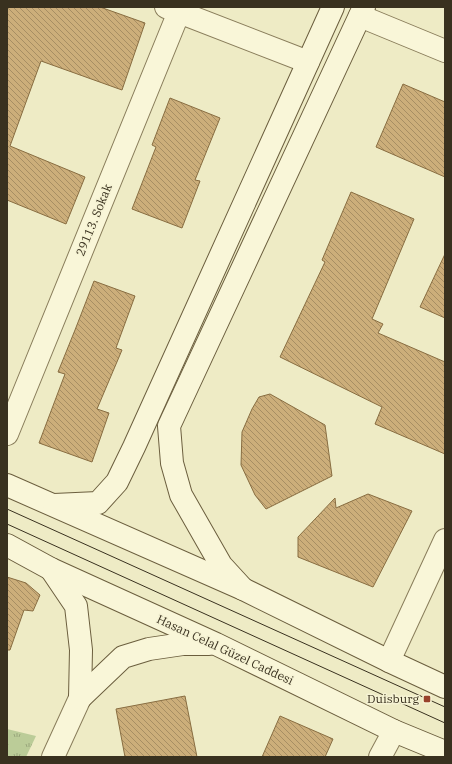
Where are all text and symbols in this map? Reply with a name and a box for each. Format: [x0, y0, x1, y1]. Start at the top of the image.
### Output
street label: 29113. Sokak [72, 182, 115, 258]
street label: Hasan Celal Güzel Caddesi [154, 611, 296, 688]
place label: Duisburg [367, 691, 419, 706]
marker: Duisburg [422, 694, 432, 704]

